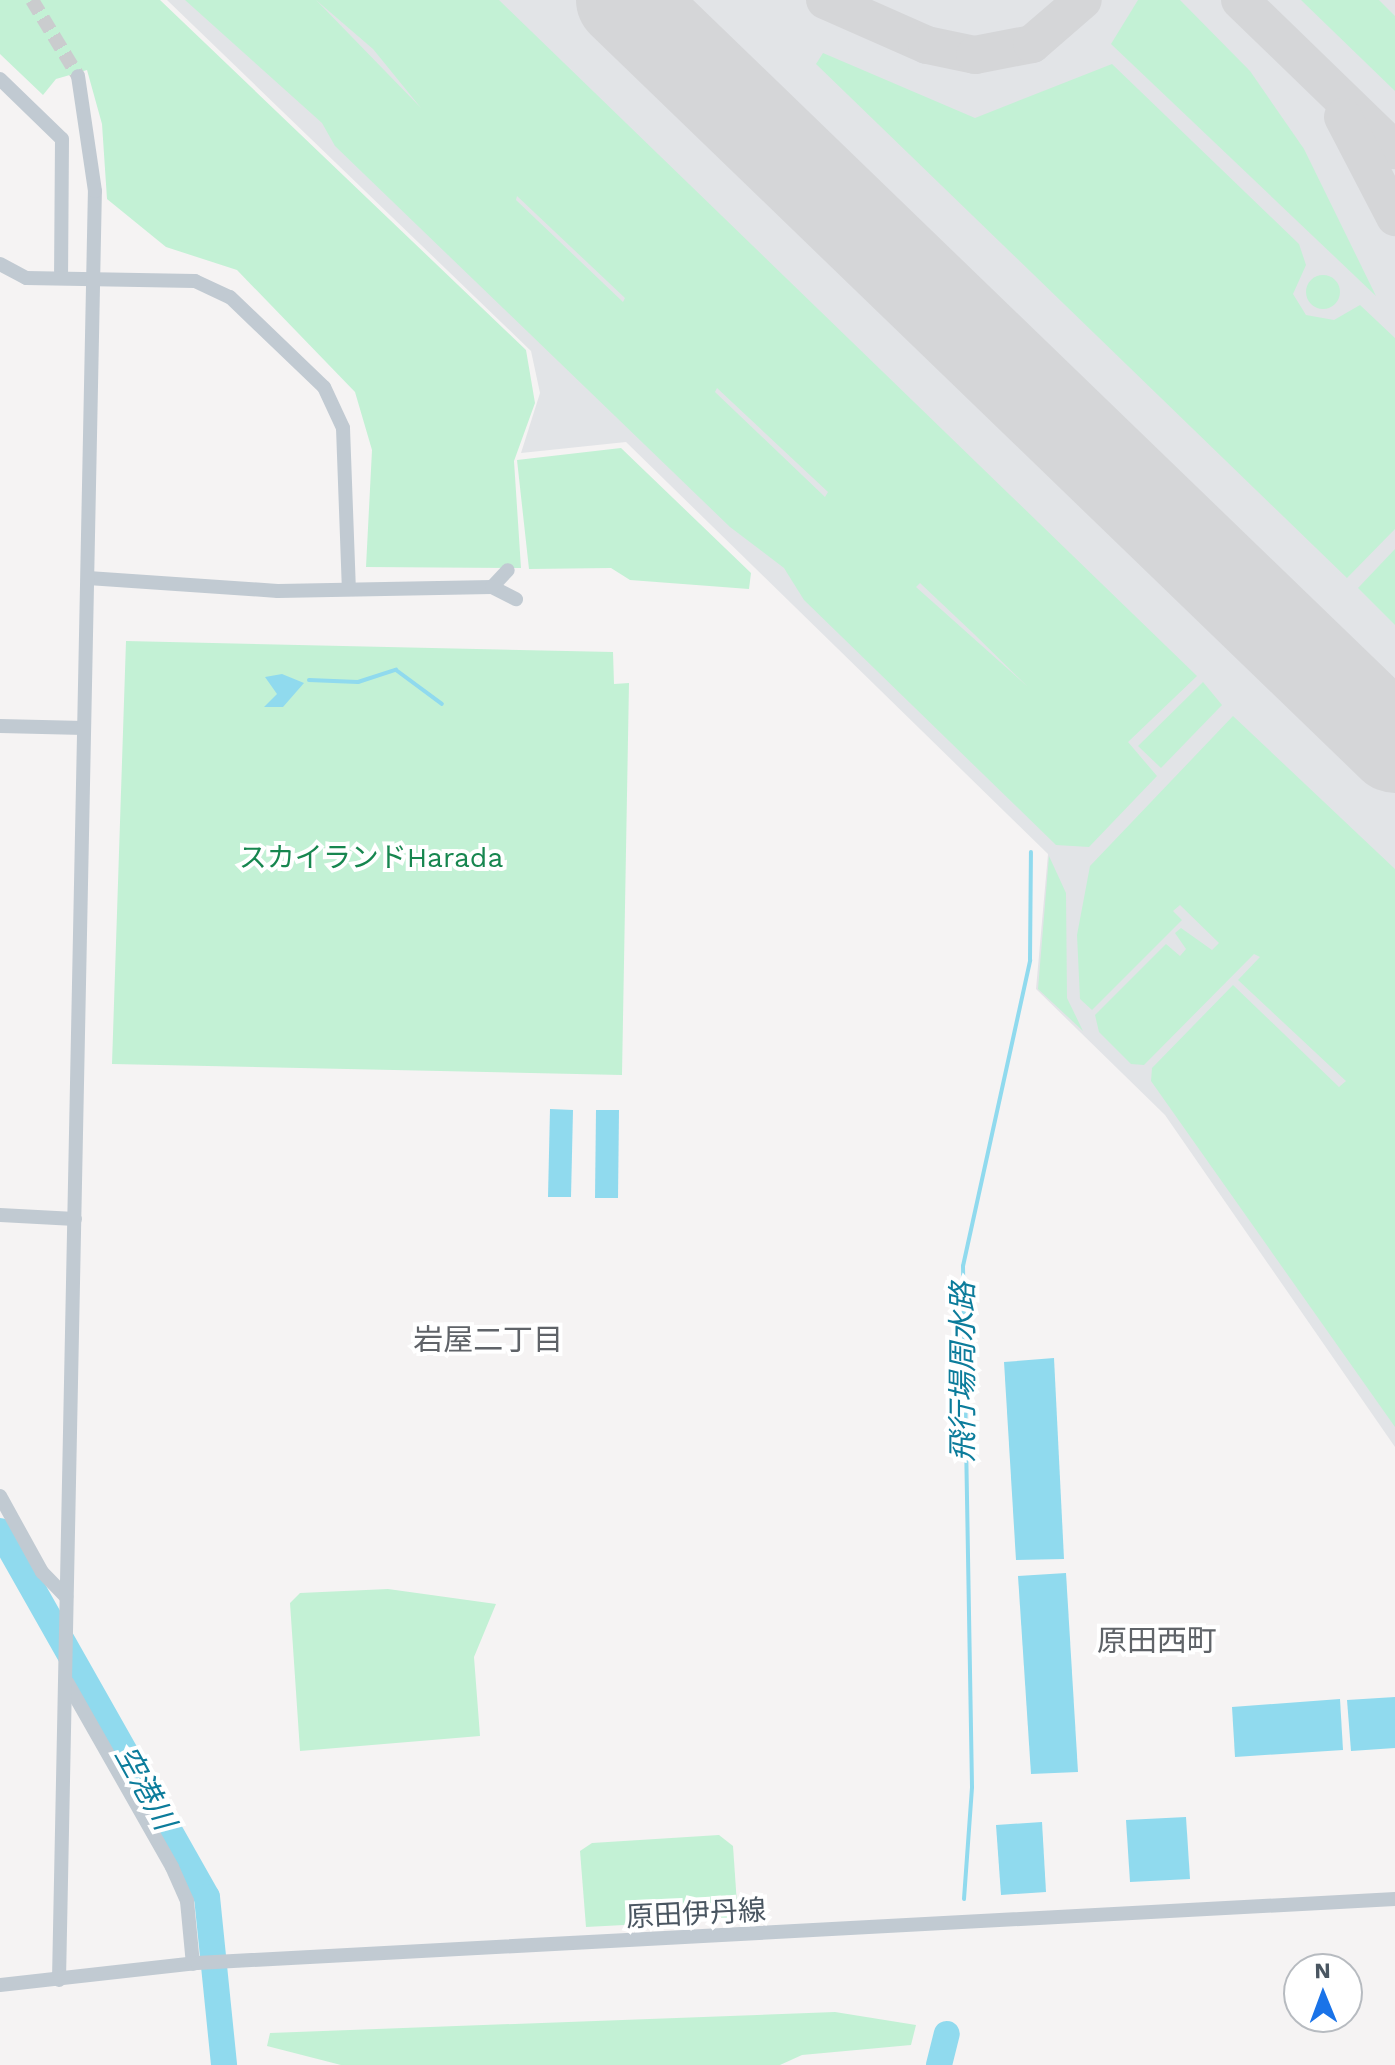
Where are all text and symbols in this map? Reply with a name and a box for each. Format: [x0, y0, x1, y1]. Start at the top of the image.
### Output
park label: スカイランドHarada [239, 841, 503, 875]
water label: 飛行場周水路 [945, 1282, 981, 1462]
district label: 岩屋二丁目 [413, 1322, 563, 1358]
district label: 原田西町 [1097, 1623, 1217, 1659]
water label: 空港川 [107, 1740, 183, 1836]
street label: 原田伊丹線 [625, 1894, 767, 1934]
north arrow [1283, 1953, 1363, 2033]
text: N [1314, 1958, 1331, 1983]

